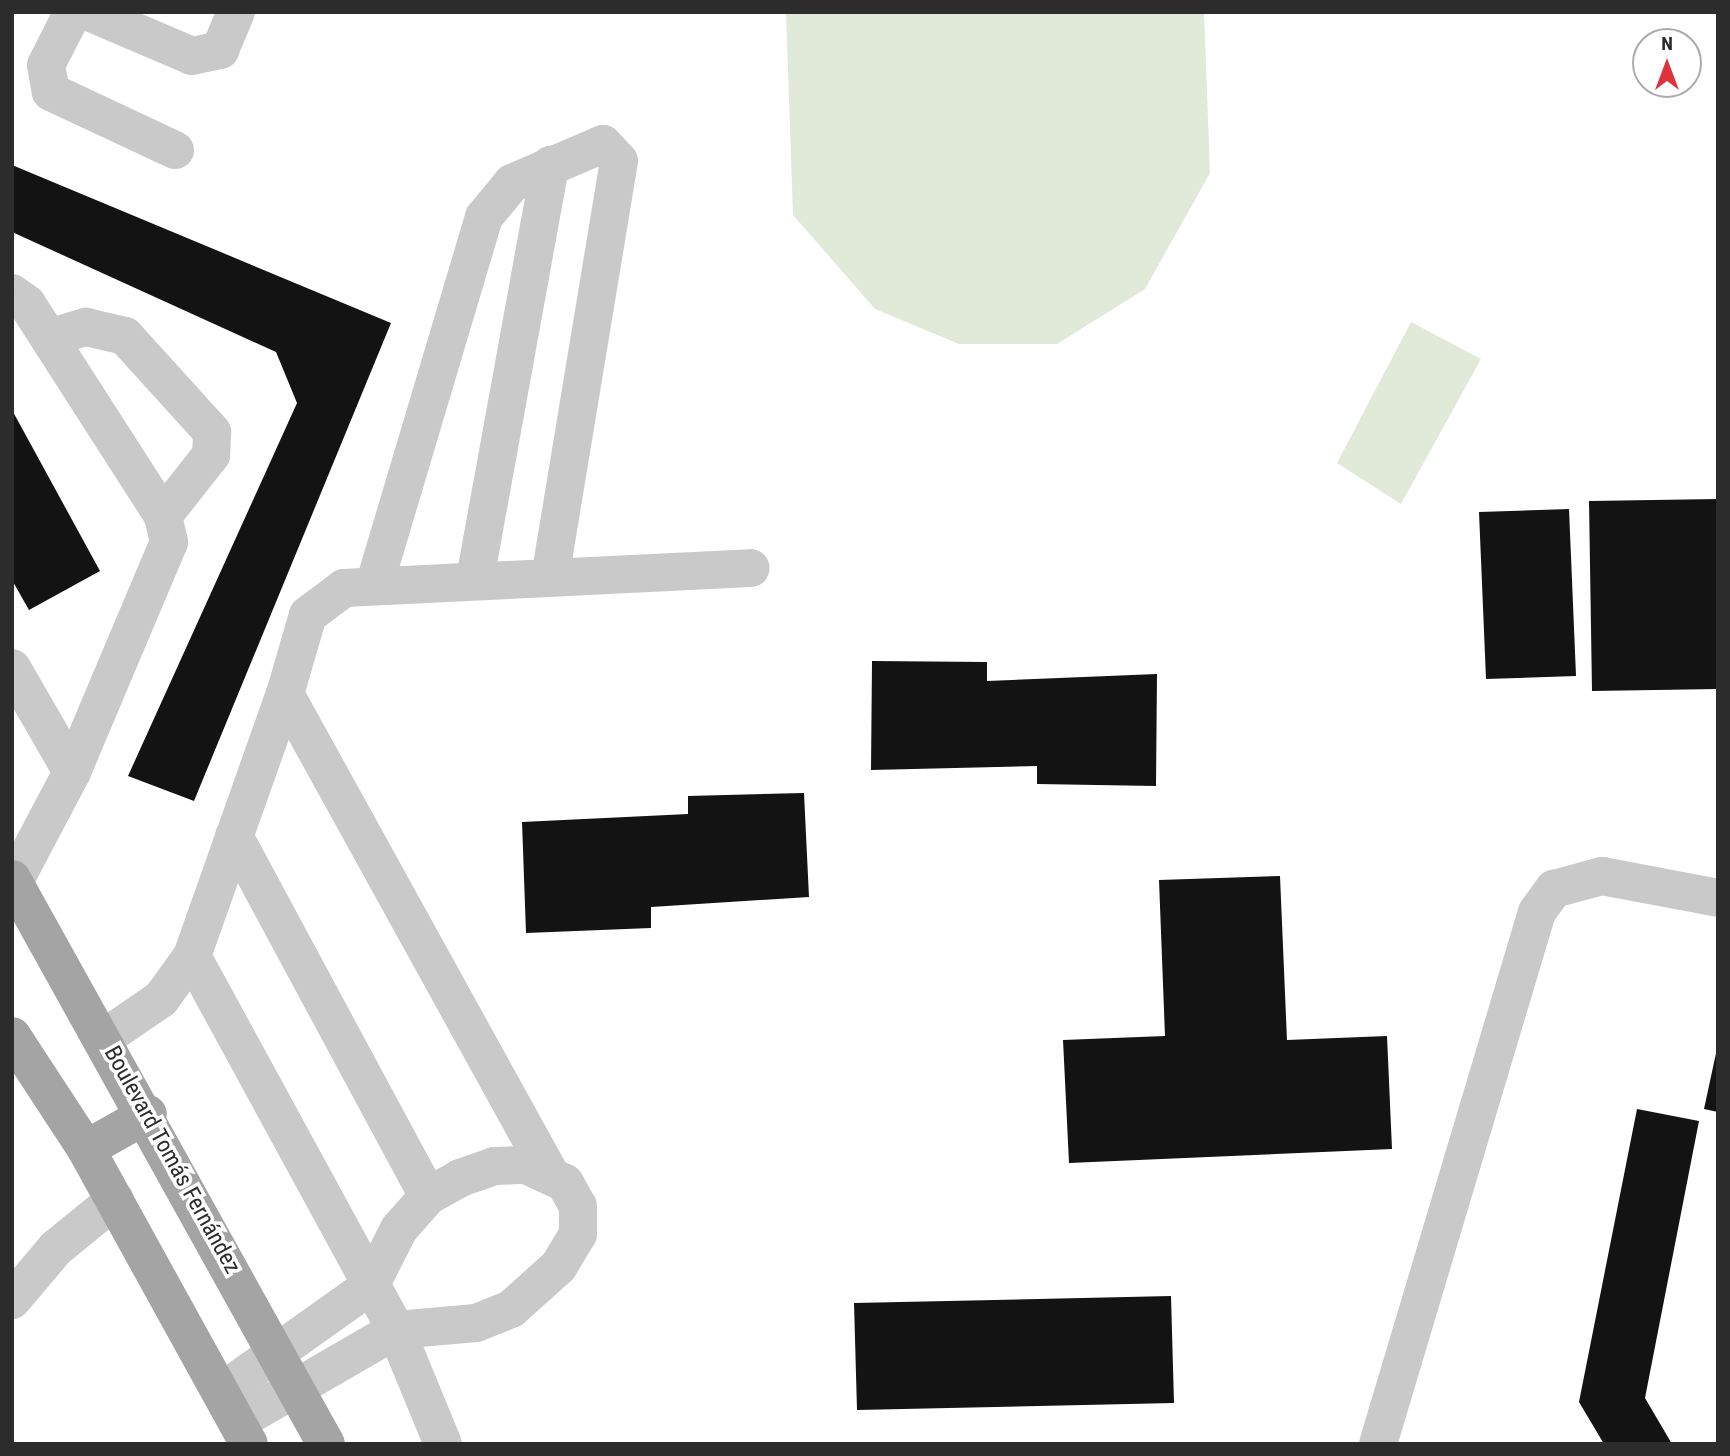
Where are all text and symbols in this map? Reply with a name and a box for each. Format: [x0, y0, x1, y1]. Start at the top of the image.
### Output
north arrow [1632, 28, 1702, 98]
text: N [1661, 32, 1673, 55]
street label: Boulevard Tomás Fernández [98, 1041, 246, 1279]

